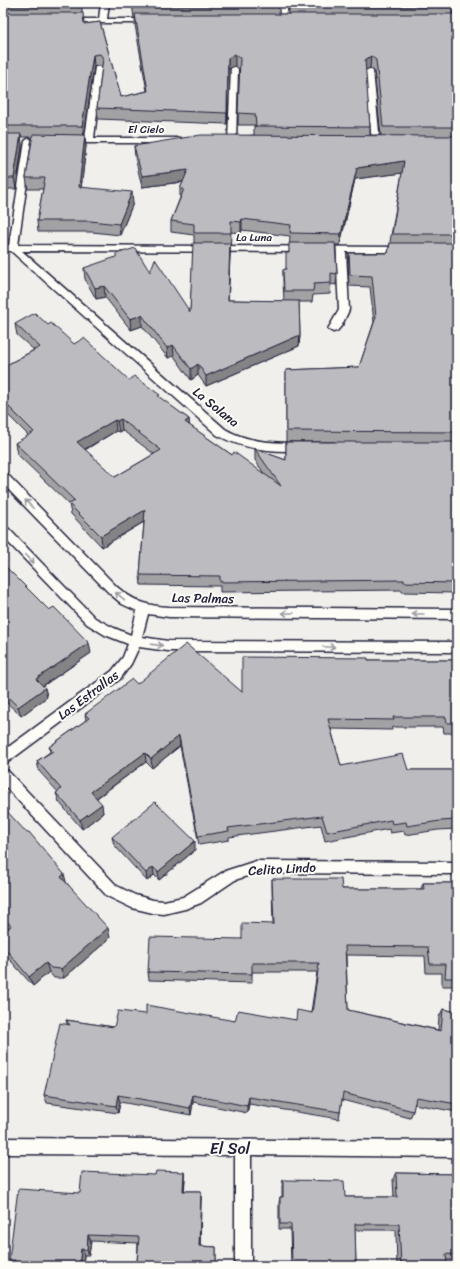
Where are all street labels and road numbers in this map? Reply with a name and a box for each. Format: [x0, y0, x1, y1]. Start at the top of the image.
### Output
street label: El Cielo [128, 120, 165, 139]
street label: La Luna [236, 228, 272, 247]
street label: La Solana [188, 381, 245, 433]
street label: Las Palmas [172, 586, 235, 610]
street label: Las Estrallas [52, 664, 125, 726]
street label: Celito Lindo [248, 856, 317, 882]
street label: El Sol [210, 1134, 251, 1163]

